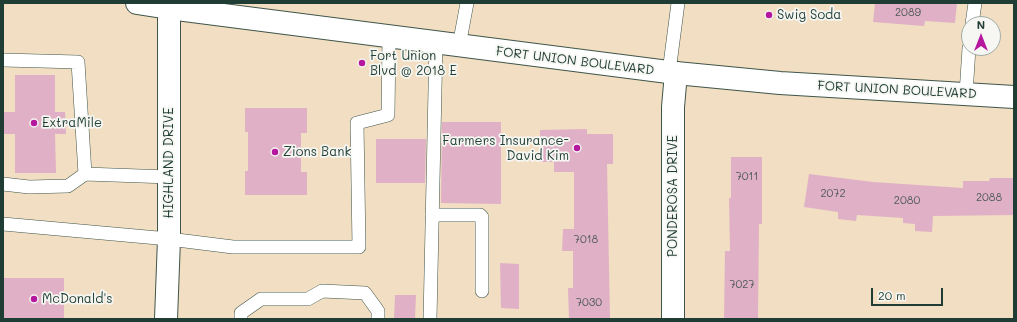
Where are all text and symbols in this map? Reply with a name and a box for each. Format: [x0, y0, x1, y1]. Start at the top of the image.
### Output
house number: 2089 [895, 6, 921, 20]
place label: Swig Soda [777, 7, 841, 23]
marker: Swig Soda [764, 10, 774, 20]
north arrow [961, 16, 1001, 56]
text: N [977, 17, 985, 32]
street label: FORT UNION BOULEVARD [495, 44, 655, 78]
place label: Fort Union Blvd @ 2018 E [370, 48, 457, 79]
marker: Fort Union Blvd @ 2018 E [357, 58, 367, 68]
street label: FORT UNION BOULEVARD [817, 78, 977, 102]
street label: HIGHLAND DRIVE [161, 107, 177, 219]
place label: ExtraMile [42, 115, 102, 131]
marker: ExtraMile [29, 118, 39, 128]
place label: Farmers Insurance- David Kim [442, 133, 569, 164]
street label: PONDEROSA DRIVE [665, 135, 681, 257]
marker: Farmers Insurance- David Kim [572, 143, 582, 153]
place label: Zions Bank [283, 144, 351, 160]
marker: Zions Bank [270, 147, 280, 157]
house number: 7011 [736, 170, 758, 184]
house number: 2072 [820, 187, 846, 201]
house number: 2088 [976, 191, 1002, 205]
house number: 2080 [894, 194, 920, 208]
house number: 7018 [574, 233, 598, 247]
house number: 7027 [729, 278, 755, 292]
scale bar [873, 280, 945, 306]
text: 20 m [878, 287, 906, 303]
place label: McDonald's [42, 291, 113, 307]
marker: McDonald's [29, 294, 39, 304]
house number: 7030 [576, 296, 602, 310]

